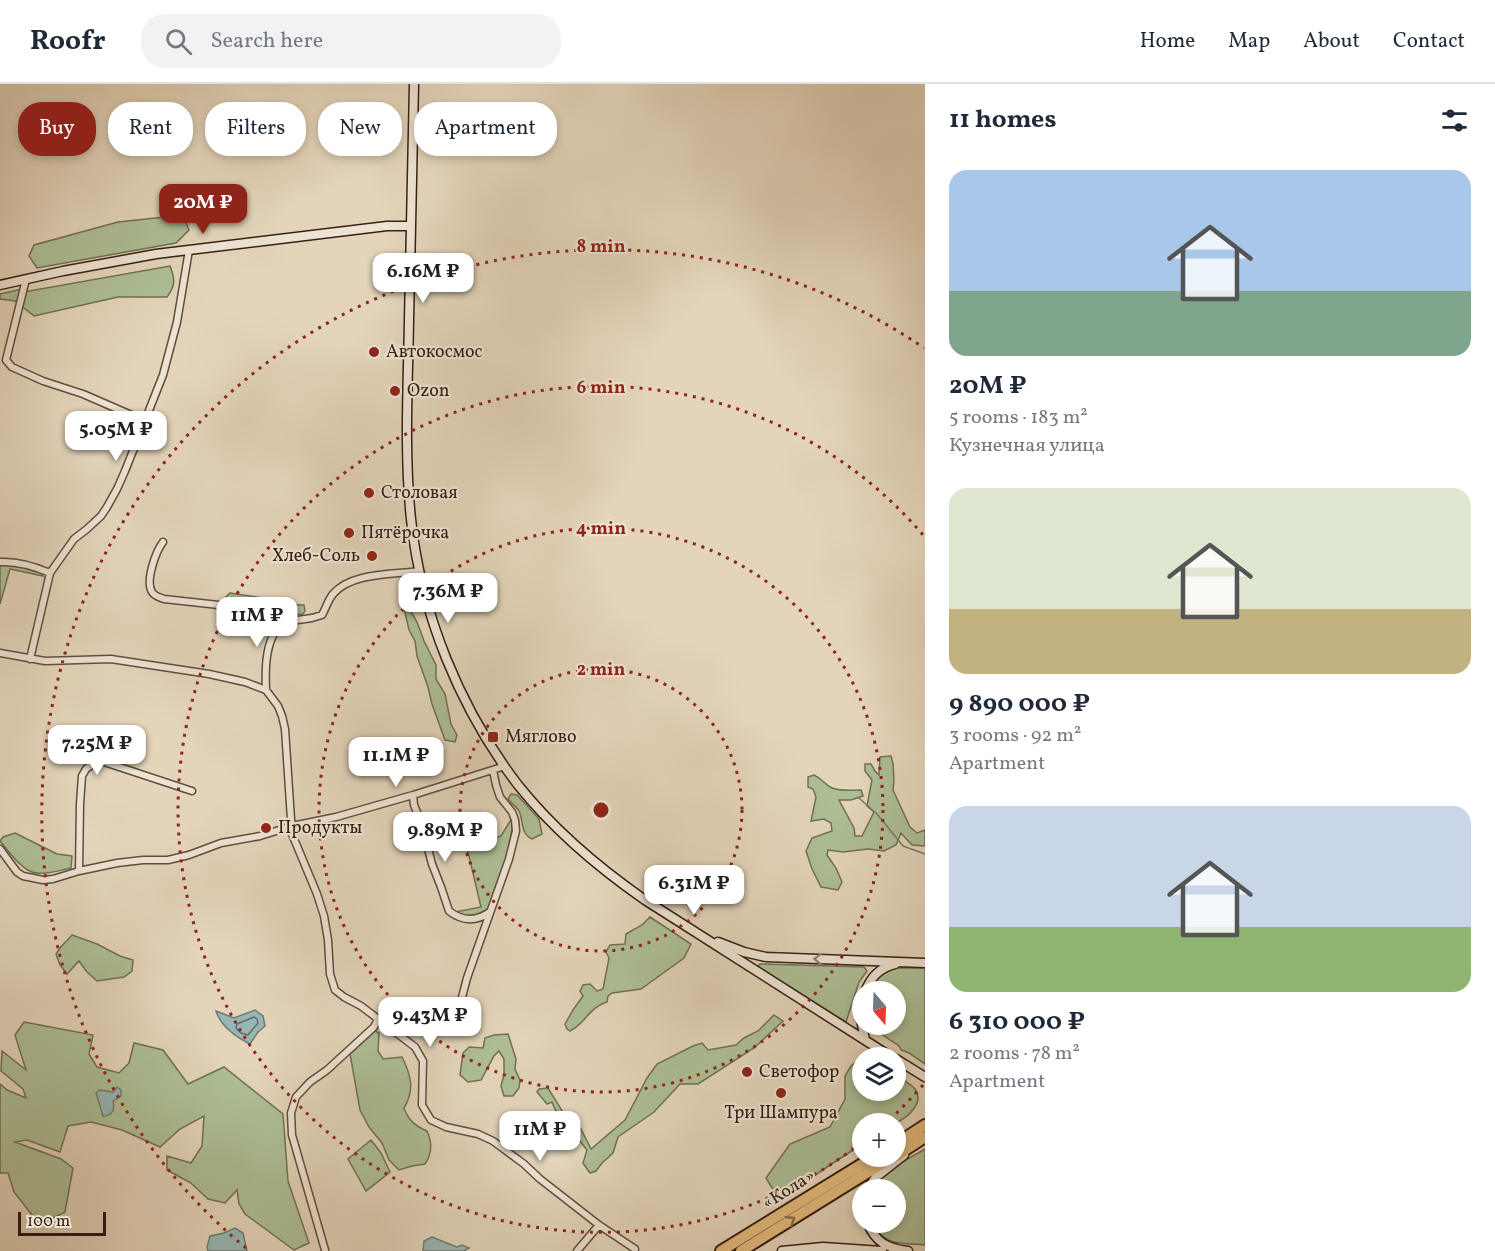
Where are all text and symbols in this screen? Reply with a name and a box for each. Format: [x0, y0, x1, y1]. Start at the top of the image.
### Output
search box [141, 14, 561, 68]
text: Roofr [30, 22, 105, 61]
icon: search [162, 25, 195, 58]
text: Search here [210, 26, 323, 57]
text: Home [1140, 27, 1195, 56]
text: Map [1228, 27, 1270, 56]
text: About [1303, 27, 1360, 56]
text: Contact [1393, 27, 1465, 56]
chip: Buy [18, 102, 96, 156]
chip: Rent [108, 102, 193, 156]
chip: Filters [205, 102, 306, 156]
chip: New [318, 102, 402, 156]
chip: Apartment [414, 102, 557, 156]
text: 11 homes [949, 102, 1056, 138]
icon: filters [1438, 104, 1471, 137]
pin: 20M ₽ [161, 184, 245, 235]
text: 20M ₽ [173, 189, 233, 217]
icon: home [1156, 209, 1264, 317]
text: 8 min [576, 235, 626, 260]
pin: 6.16M ₽ [368, 253, 478, 304]
text: 6.16M ₽ [387, 258, 459, 286]
place label: Автокосмос [386, 340, 483, 365]
marker: Автокосмос [367, 345, 381, 359]
text: 20M ₽ [949, 368, 1027, 404]
text: 6 min [576, 376, 626, 401]
place label: Ozon [407, 379, 450, 404]
marker: Ozon [388, 384, 402, 398]
text: 5 rooms · 183 m² [949, 404, 1088, 432]
pin: 5.05M ₽ [61, 411, 171, 462]
text: 5.05M ₽ [79, 416, 153, 444]
text: Кузнечная улица [949, 432, 1105, 460]
place label: Столовая [381, 481, 458, 506]
marker: Столовая [362, 486, 376, 500]
text: 4 min [576, 517, 626, 542]
place label: Пятёрочка [361, 521, 449, 546]
marker: Пятёрочка [342, 526, 356, 540]
icon: home [1156, 527, 1264, 635]
place label: Хлеб-Соль [272, 544, 360, 569]
marker: Хлеб-Соль [365, 549, 379, 563]
pin: 7.36M ₽ [393, 573, 503, 624]
text: 7.36M ₽ [412, 578, 484, 606]
pin: 11M ₽ [215, 597, 299, 648]
text: 11M ₽ [230, 602, 284, 630]
text: 2 min [577, 658, 625, 683]
text: 9 890 000 ₽ [949, 686, 1090, 722]
text: 3 rooms · 92 m² [949, 722, 1081, 750]
pin: 7.25M ₽ [42, 725, 152, 776]
place label: Мяглово [505, 725, 577, 750]
text: 7.25M ₽ [62, 730, 132, 758]
marker: Мяглово [486, 730, 500, 744]
pin: 11.1M ₽ [341, 737, 451, 788]
text: 11.1M ₽ [363, 742, 429, 770]
text: Apartment [949, 750, 1045, 778]
centre of rings [591, 800, 611, 820]
pin: 9.89M ₽ [390, 812, 500, 863]
place label: Продукты [278, 816, 363, 841]
text: 9.89M ₽ [407, 817, 483, 845]
marker: Продукты [259, 821, 273, 835]
icon: home [1156, 845, 1264, 953]
pin: 6.31M ₽ [639, 865, 749, 916]
text: 6.31M ₽ [658, 870, 730, 898]
one-way arrow [814, 953, 823, 965]
north arrow [852, 981, 906, 1035]
map controls [852, 981, 906, 1233]
pin: 9.43M ₽ [375, 997, 485, 1048]
text: 9.43M ₽ [392, 1002, 468, 1030]
text: 6 310 000 ₽ [949, 1004, 1085, 1040]
text: 2 rooms · 78 m² [949, 1040, 1080, 1068]
button: layers [852, 1047, 906, 1101]
place label: Светофор [759, 1060, 839, 1085]
marker: Светофор [740, 1065, 754, 1079]
text: Apartment [949, 1068, 1045, 1096]
marker: Три Шампура [774, 1086, 788, 1100]
place label: Три Шампура [724, 1101, 838, 1126]
pin: 11M ₽ [498, 1111, 582, 1162]
button: + [852, 1113, 906, 1167]
text: 11M ₽ [513, 1116, 567, 1144]
street label: «Кола» [758, 1164, 820, 1216]
button: − [852, 1179, 906, 1233]
scale bar [18, 1209, 106, 1236]
text: 100 m [27, 1211, 70, 1233]
one-way arrow [785, 1216, 795, 1228]

